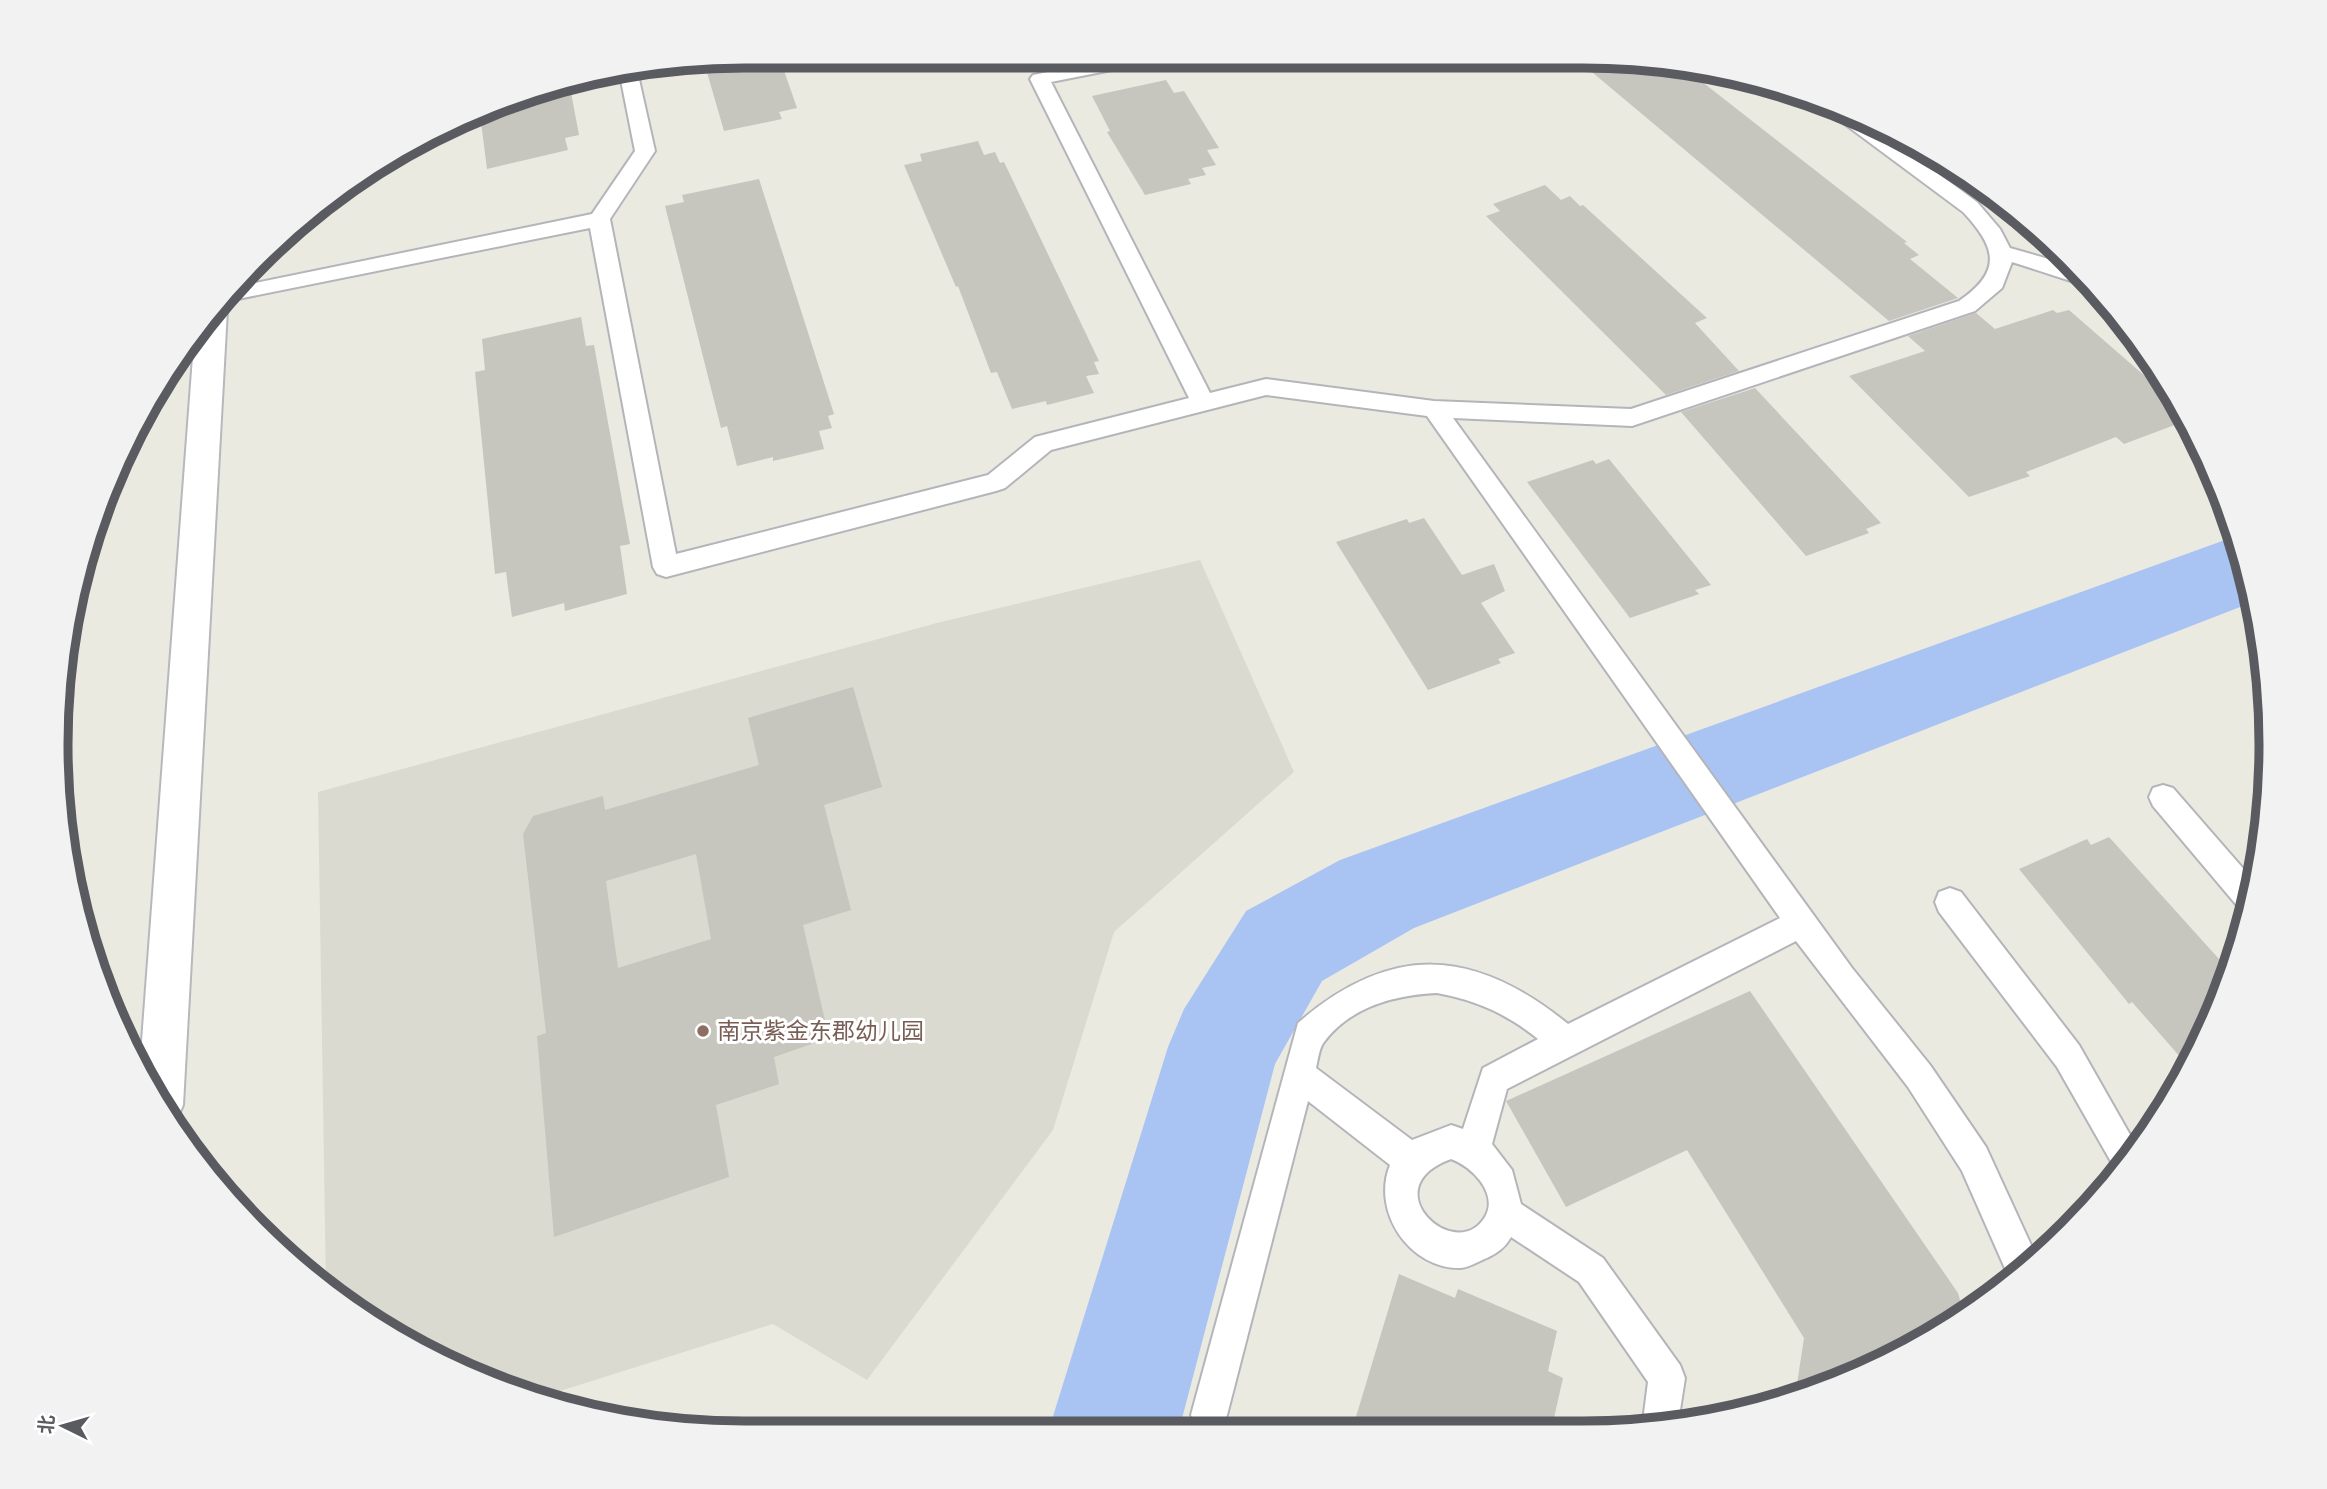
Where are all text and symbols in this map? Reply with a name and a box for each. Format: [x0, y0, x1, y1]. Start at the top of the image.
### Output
place label: 南京紫金东郡幼儿园 [717, 1018, 924, 1045]
marker: 南京紫金东郡幼儿园 [695, 1023, 711, 1039]
north arrow [28, 1391, 98, 1461]
text: 北 [35, 1414, 59, 1435]

